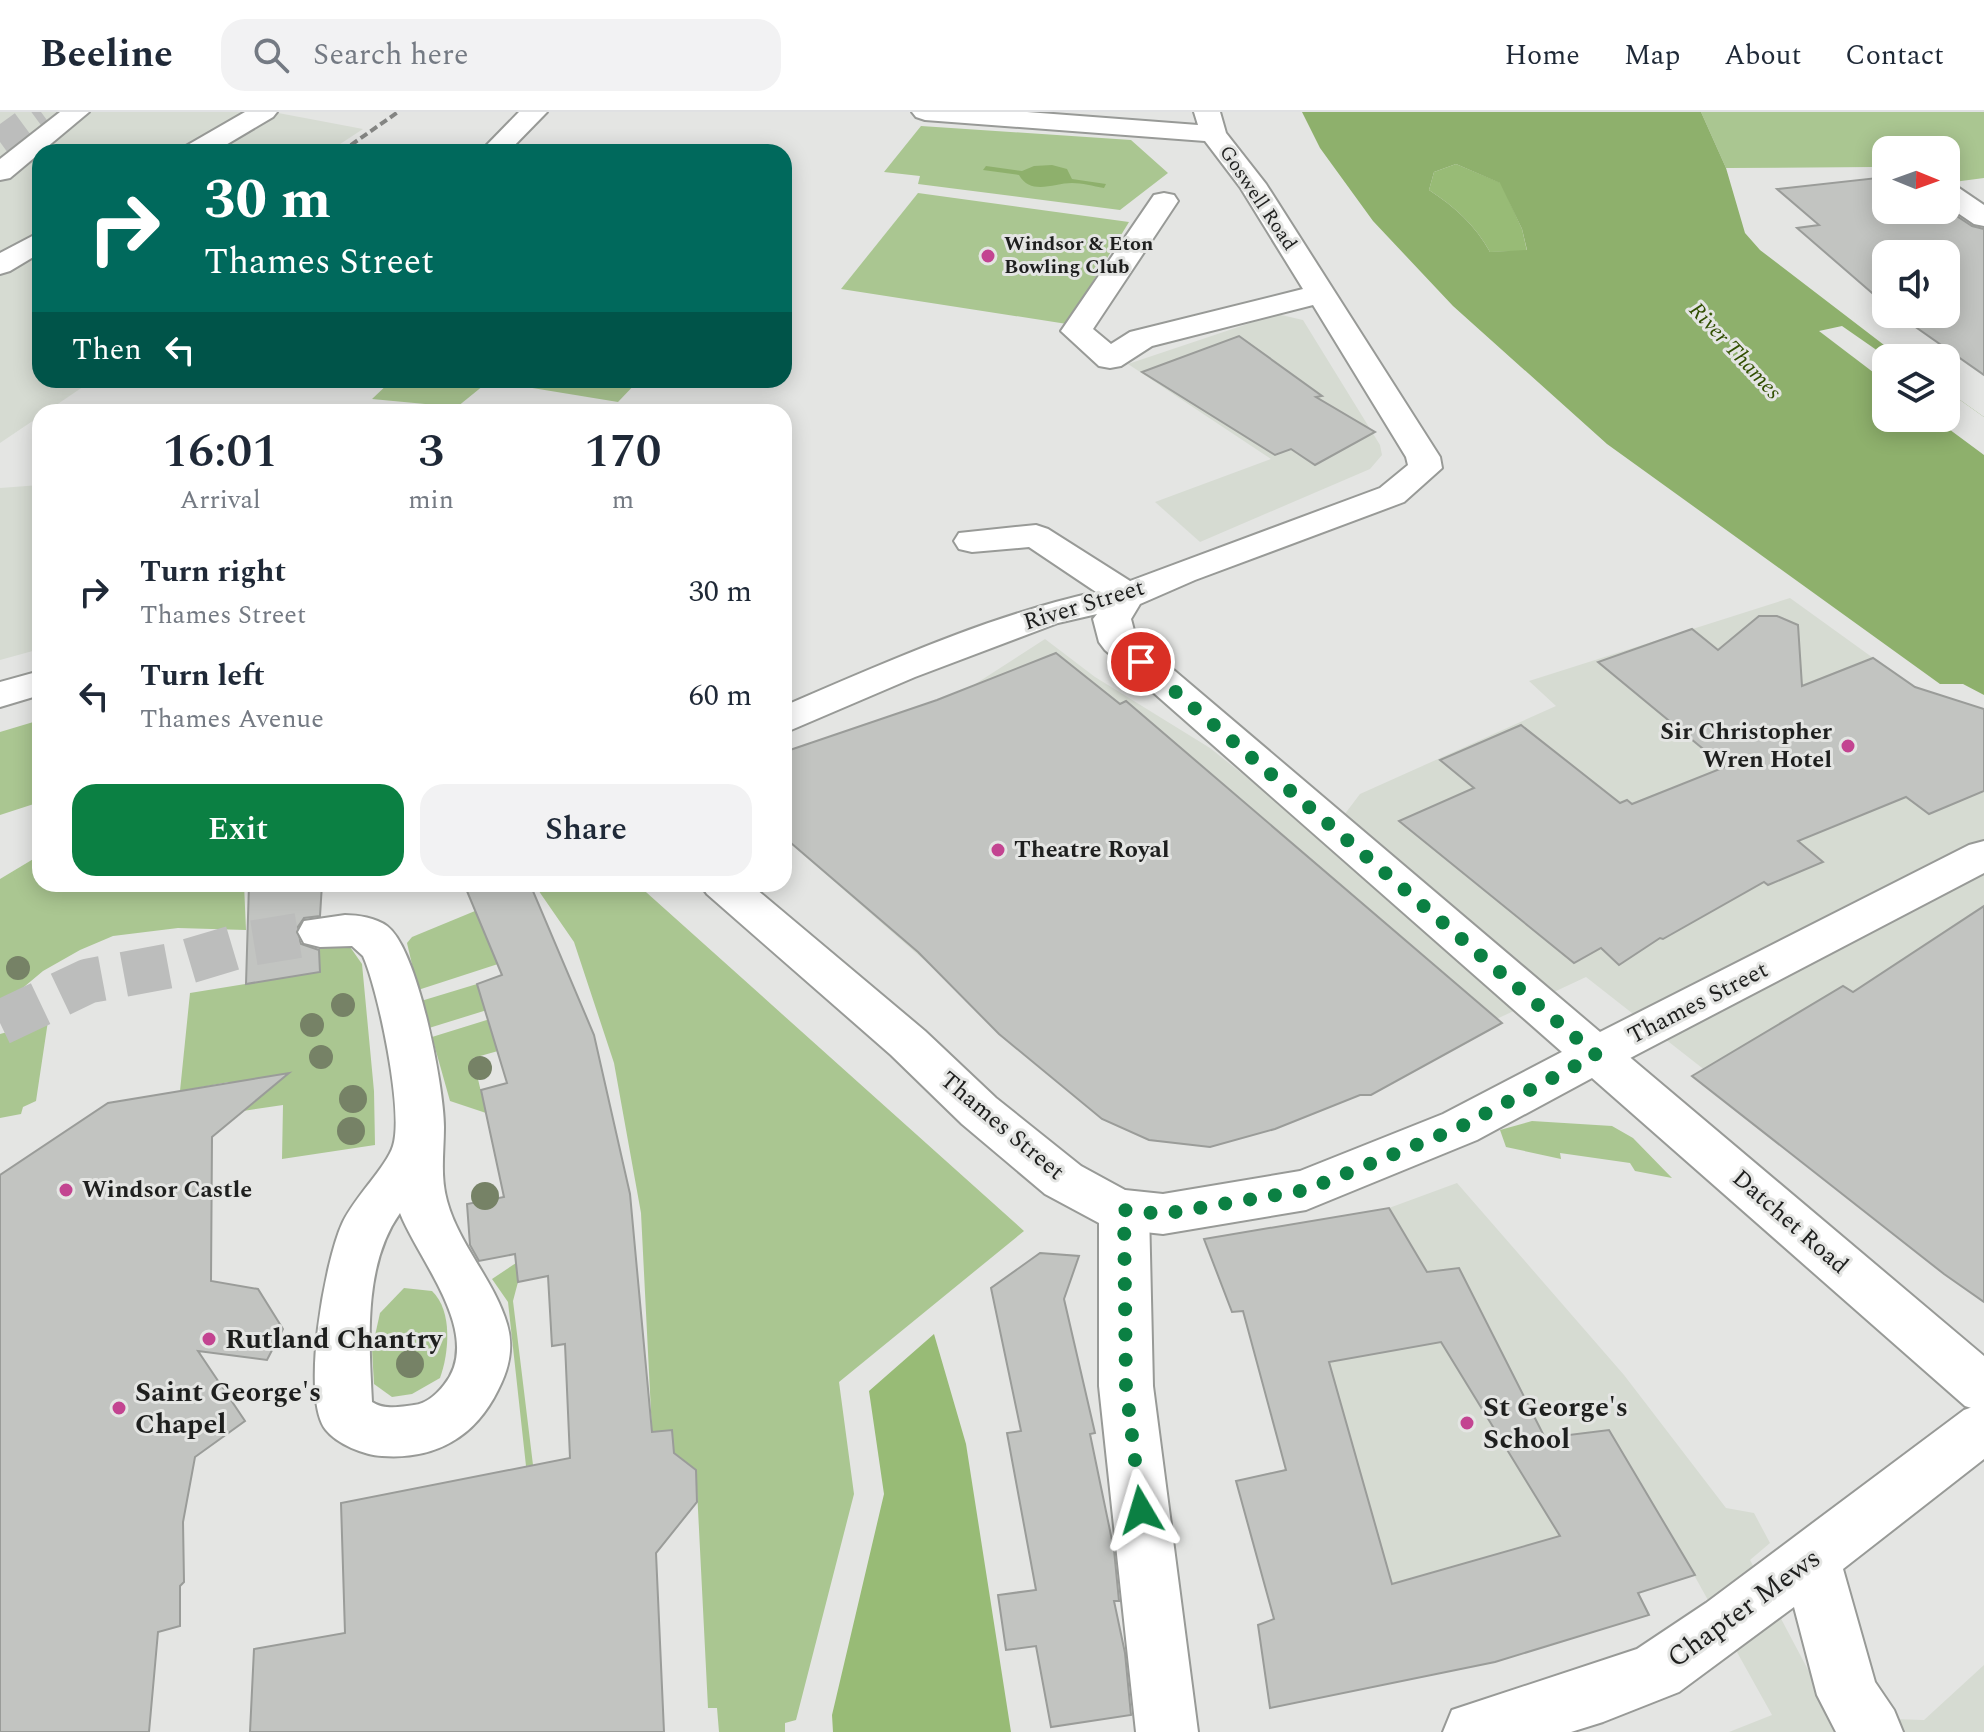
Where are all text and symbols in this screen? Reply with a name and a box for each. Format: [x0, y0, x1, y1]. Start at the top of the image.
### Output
search box [221, 19, 781, 91]
text: Beeline [40, 26, 173, 84]
text: Search here [313, 32, 469, 78]
icon: search [249, 33, 293, 77]
text: Home [1504, 34, 1580, 77]
text: Map [1624, 34, 1680, 77]
text: About [1724, 34, 1801, 77]
text: Contact [1845, 34, 1944, 77]
north arrow [1872, 136, 1960, 224]
map controls [1872, 136, 1960, 432]
street label: Goswell Road [1212, 139, 1304, 257]
text: 30 m [204, 158, 331, 243]
icon: right [72, 176, 176, 280]
place label: Windsor & Eton Bowling Club [1004, 229, 1153, 282]
text: Thames Street [204, 235, 434, 290]
button: sound [1872, 240, 1960, 328]
marker: Windsor & Eton Bowling Club [979, 247, 997, 265]
water label: River Thames [1681, 295, 1789, 407]
text: Then [72, 327, 142, 373]
icon: left [158, 328, 202, 372]
button: layers [1872, 344, 1960, 432]
text: 16:01 [162, 415, 278, 488]
text: 3 [418, 415, 444, 488]
text: 170 [584, 415, 662, 488]
text: Arrival [180, 480, 261, 520]
text: min [408, 480, 454, 520]
text: m [612, 480, 634, 520]
text: Turn right [140, 549, 286, 595]
text: 30 m [689, 569, 752, 615]
icon: right [72, 570, 116, 614]
street label: River Street [1019, 570, 1149, 640]
text: Thames Street [140, 595, 306, 635]
pin [1107, 628, 1175, 696]
icon: arrive [1119, 640, 1163, 684]
text: Turn left [140, 653, 265, 699]
text: 60 m [689, 673, 752, 719]
icon: left [72, 674, 116, 718]
text: Thames Avenue [140, 699, 324, 739]
place label: Sir Christopher Wren Hotel [1660, 714, 1833, 778]
marker: Sir Christopher Wren Hotel [1839, 737, 1857, 755]
button: Exit [72, 784, 404, 876]
button: Share [420, 784, 752, 876]
place label: Theatre Royal [1014, 832, 1170, 868]
marker: Theatre Royal [989, 841, 1007, 859]
street label: Thames Street [1621, 952, 1775, 1054]
street label: Thames Street [932, 1063, 1072, 1189]
street label: Datchet Road [1724, 1161, 1856, 1283]
place label: Windsor Castle [82, 1172, 252, 1208]
marker: Windsor Castle [57, 1181, 75, 1199]
place label: Rutland Chantry [225, 1318, 444, 1361]
marker: Rutland Chantry [200, 1330, 218, 1348]
place label: Saint George's Chapel [135, 1371, 321, 1446]
place label: St George's School [1483, 1386, 1628, 1461]
marker: Saint George's Chapel [110, 1399, 128, 1417]
marker: St George's School [1458, 1414, 1476, 1432]
position arrow [1099, 1468, 1183, 1552]
street label: Chapter Mews [1658, 1537, 1830, 1679]

